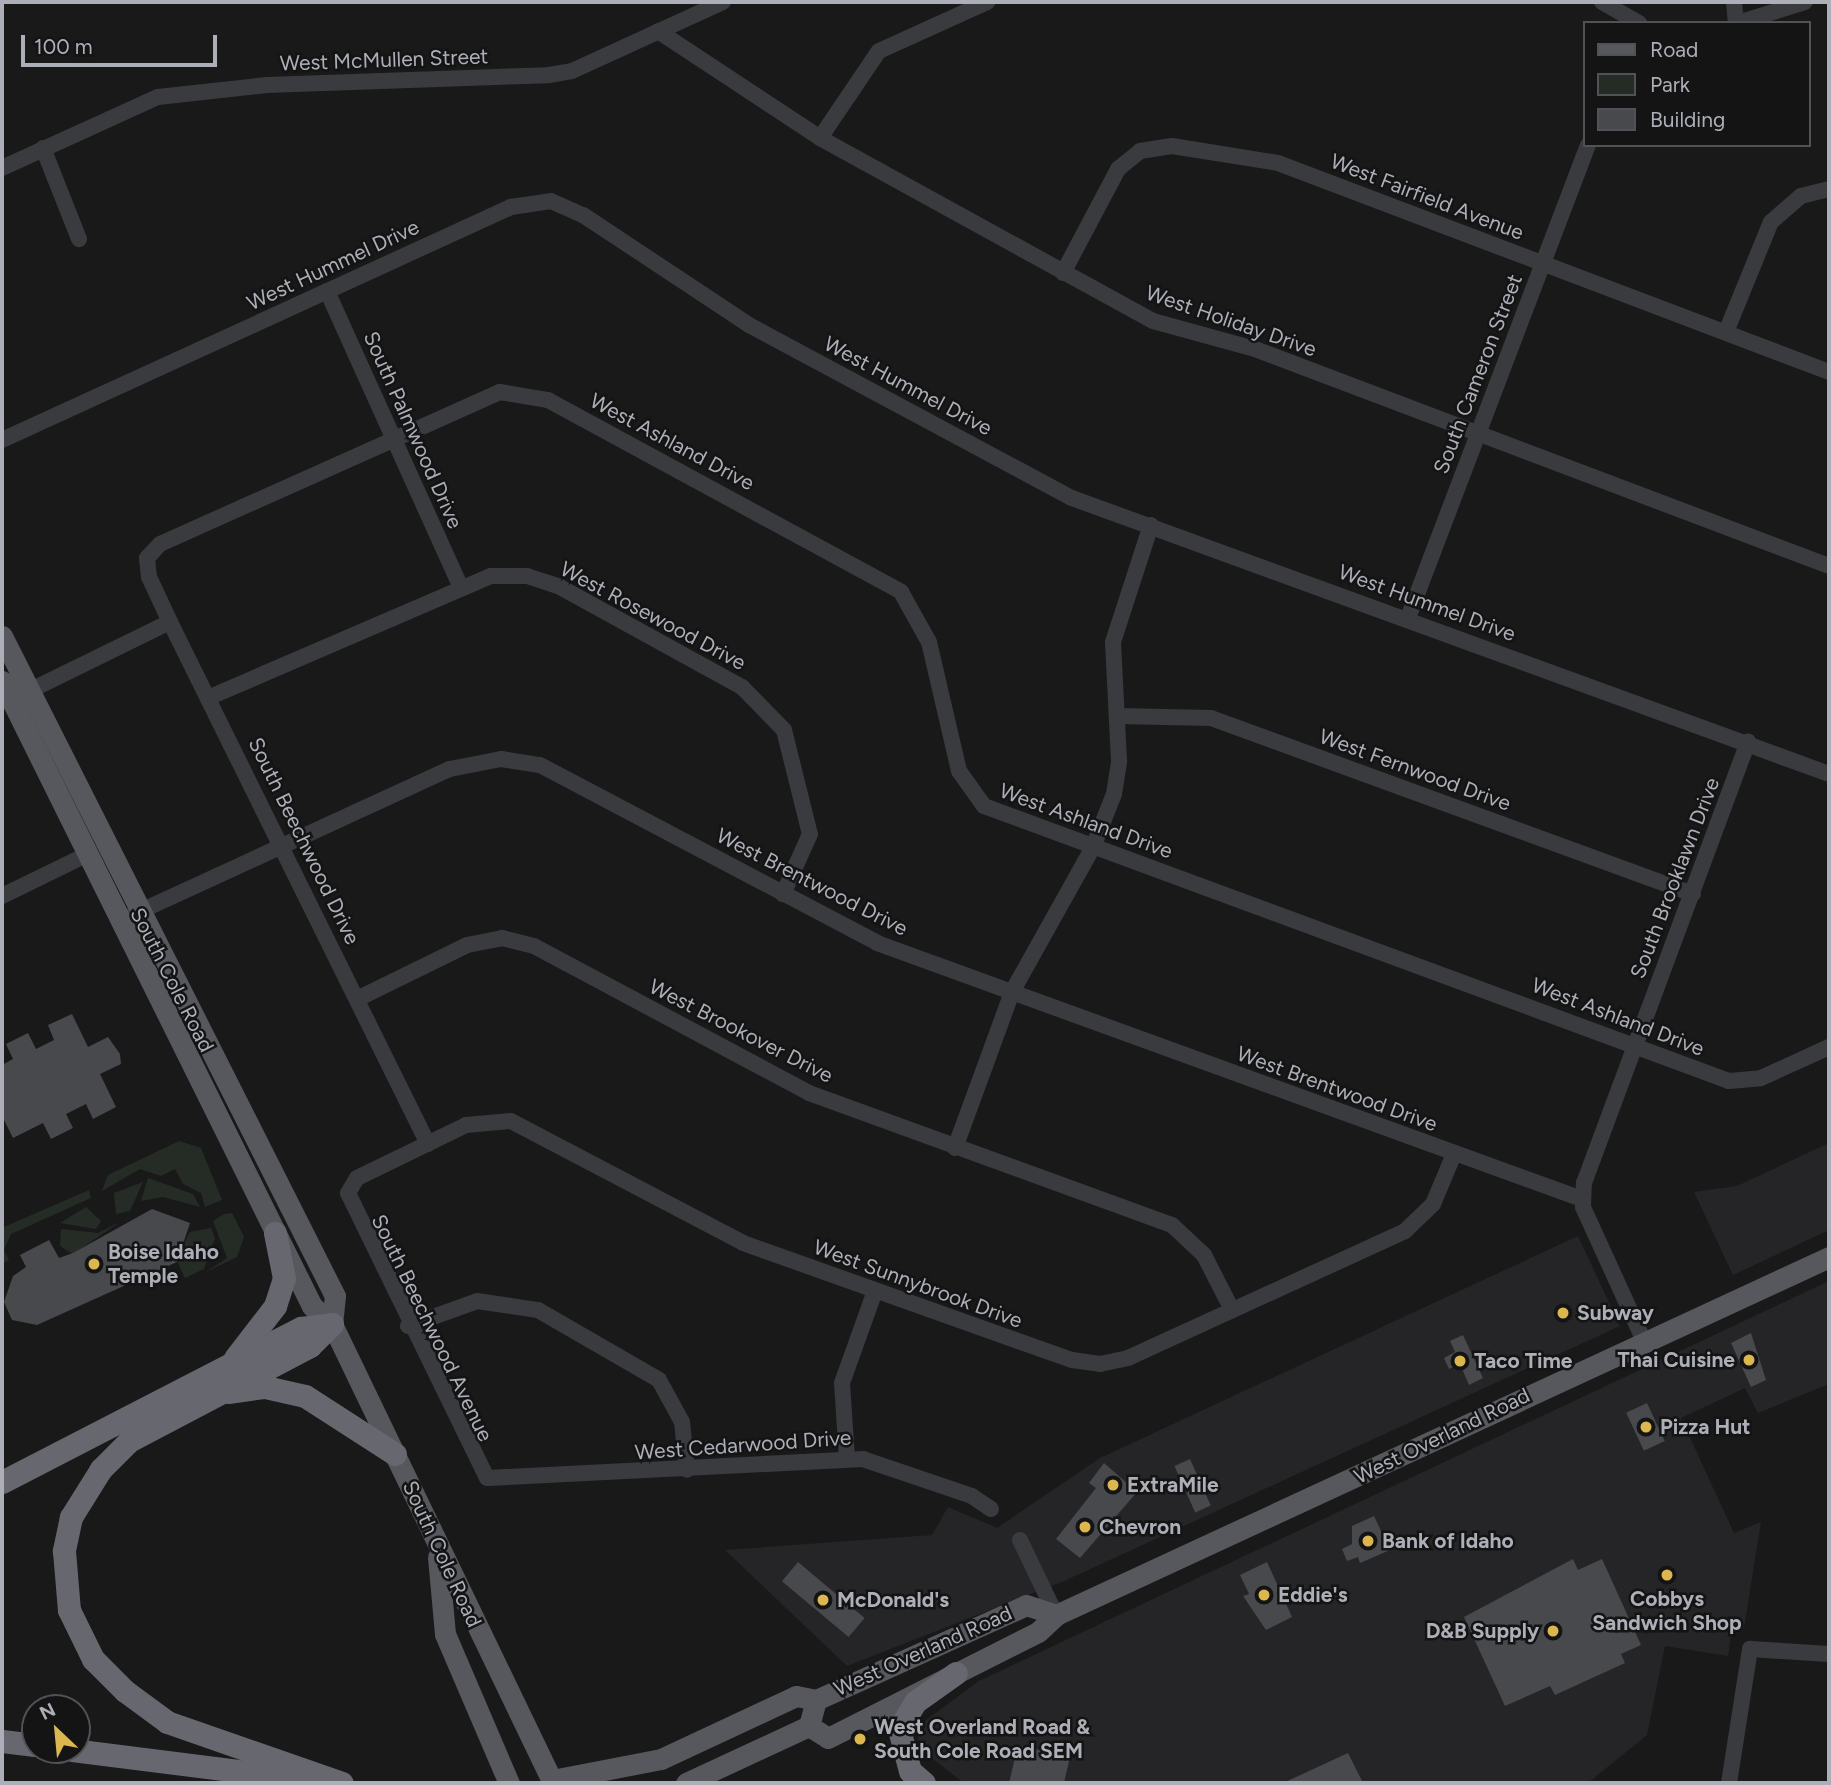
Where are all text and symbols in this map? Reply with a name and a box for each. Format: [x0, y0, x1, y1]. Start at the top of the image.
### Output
scale bar [24, 21, 220, 65]
legend [1582, 21, 1810, 147]
text: 100 m [34, 34, 93, 59]
text: Road [1650, 37, 1698, 62]
street label: West McMullen Street [279, 44, 489, 76]
text: Park [1650, 72, 1690, 97]
text: Building [1650, 107, 1725, 132]
street label: West Fairfield Avenue [1327, 149, 1527, 245]
street label: West Hummel Drive [243, 214, 423, 316]
street label: South Cameron Street [1428, 271, 1528, 477]
street label: West Holiday Drive [1142, 280, 1320, 362]
street label: South Palmwood Drive [358, 327, 468, 533]
street label: West Hummel Drive [820, 331, 996, 441]
street label: West Ashland Drive [586, 388, 758, 496]
street label: West Rosewood Drive [556, 556, 750, 676]
street label: West Hummel Drive [1335, 559, 1519, 647]
street label: West Fernwood Drive [1316, 724, 1514, 816]
street label: South Beechwood Drive [243, 733, 365, 949]
street label: South Brooklawn Drive [1625, 774, 1725, 982]
street label: West Ashland Drive [996, 778, 1176, 864]
street label: West Brentwood Drive [712, 823, 912, 941]
street label: South Cole Road [125, 904, 219, 1056]
street label: West Ashland Drive [1528, 973, 1708, 1061]
street label: West Brookover Drive [645, 974, 837, 1088]
street label: West Brentwood Drive [1233, 1041, 1441, 1137]
street label: South Beechwood Avenue [366, 1210, 498, 1446]
street label: West Sunnybrook Drive [810, 1234, 1026, 1334]
place label: Boise Idaho Temple [108, 1239, 219, 1289]
marker: Boise Idaho Temple [86, 1256, 102, 1272]
place label: Subway [1577, 1300, 1654, 1326]
marker: Subway [1555, 1305, 1571, 1321]
place label: Thai Cuisine [1618, 1347, 1735, 1373]
place label: Taco Time [1474, 1348, 1572, 1374]
marker: Thai Cuisine [1741, 1352, 1757, 1368]
marker: Taco Time [1452, 1353, 1468, 1369]
street label: West Overland Road [1350, 1383, 1534, 1489]
place label: Pizza Hut [1660, 1414, 1751, 1440]
marker: Pizza Hut [1638, 1419, 1654, 1435]
street label: West Cedarwood Drive [634, 1425, 852, 1465]
place label: ExtraMile [1127, 1472, 1219, 1498]
street label: South Cole Road [397, 1477, 487, 1631]
marker: ExtraMile [1105, 1477, 1121, 1493]
place label: Chevron [1099, 1514, 1181, 1540]
marker: Chevron [1077, 1519, 1093, 1535]
place label: Bank of Idaho [1382, 1528, 1514, 1554]
marker: Bank of Idaho [1360, 1533, 1376, 1549]
marker: Cobbys Sandwich Shop [1659, 1567, 1675, 1583]
place label: Eddie's [1278, 1582, 1347, 1608]
place label: Cobbys Sandwich Shop [1592, 1586, 1742, 1636]
place label: McDonald's [837, 1587, 949, 1613]
marker: Eddie's [1256, 1587, 1272, 1603]
marker: McDonald's [815, 1592, 831, 1608]
street label: West Overland Road [830, 1600, 1016, 1702]
place label: D&B Supply [1426, 1618, 1539, 1644]
marker: D&B Supply [1545, 1623, 1561, 1639]
north arrow [21, 1694, 91, 1764]
text: N [36, 1698, 59, 1725]
place label: West Overland Road & South Cole Road SEM [874, 1714, 1090, 1764]
marker: West Overland Road & South Cole Road SEM [852, 1731, 868, 1747]

